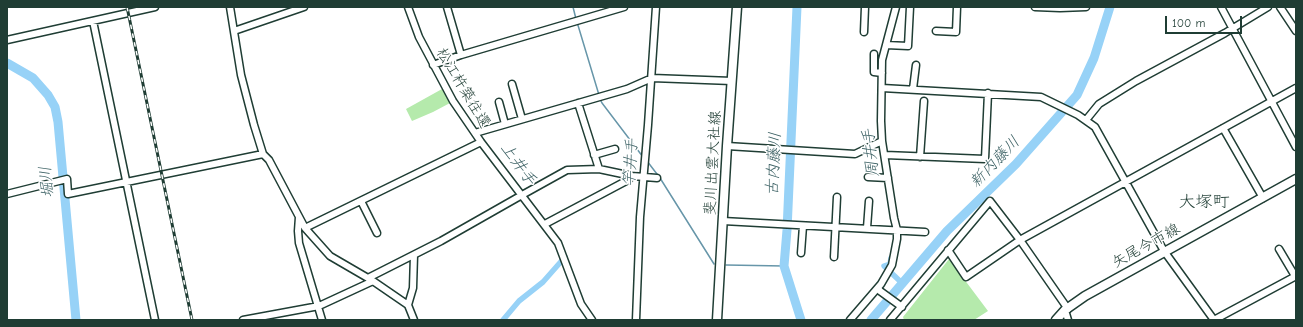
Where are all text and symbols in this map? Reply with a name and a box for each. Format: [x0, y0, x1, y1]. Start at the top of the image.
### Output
scale bar [1167, 8, 1244, 34]
text: 100 m [1172, 16, 1205, 30]
street label: 松江杵築往還 [432, 45, 494, 131]
street label: 斐川出雲大社線 [701, 110, 725, 216]
water label: 周井手 [859, 128, 883, 178]
water label: 古内藤川 [763, 132, 785, 196]
water label: 新内藤川 [966, 132, 1024, 192]
water label: 竿井手 [620, 138, 642, 188]
water label: 上井手 [496, 139, 540, 189]
water label: 堀川 [36, 165, 58, 199]
district label: 大塚町 [1179, 192, 1229, 212]
street label: 矢尾今市線 [1109, 220, 1183, 272]

